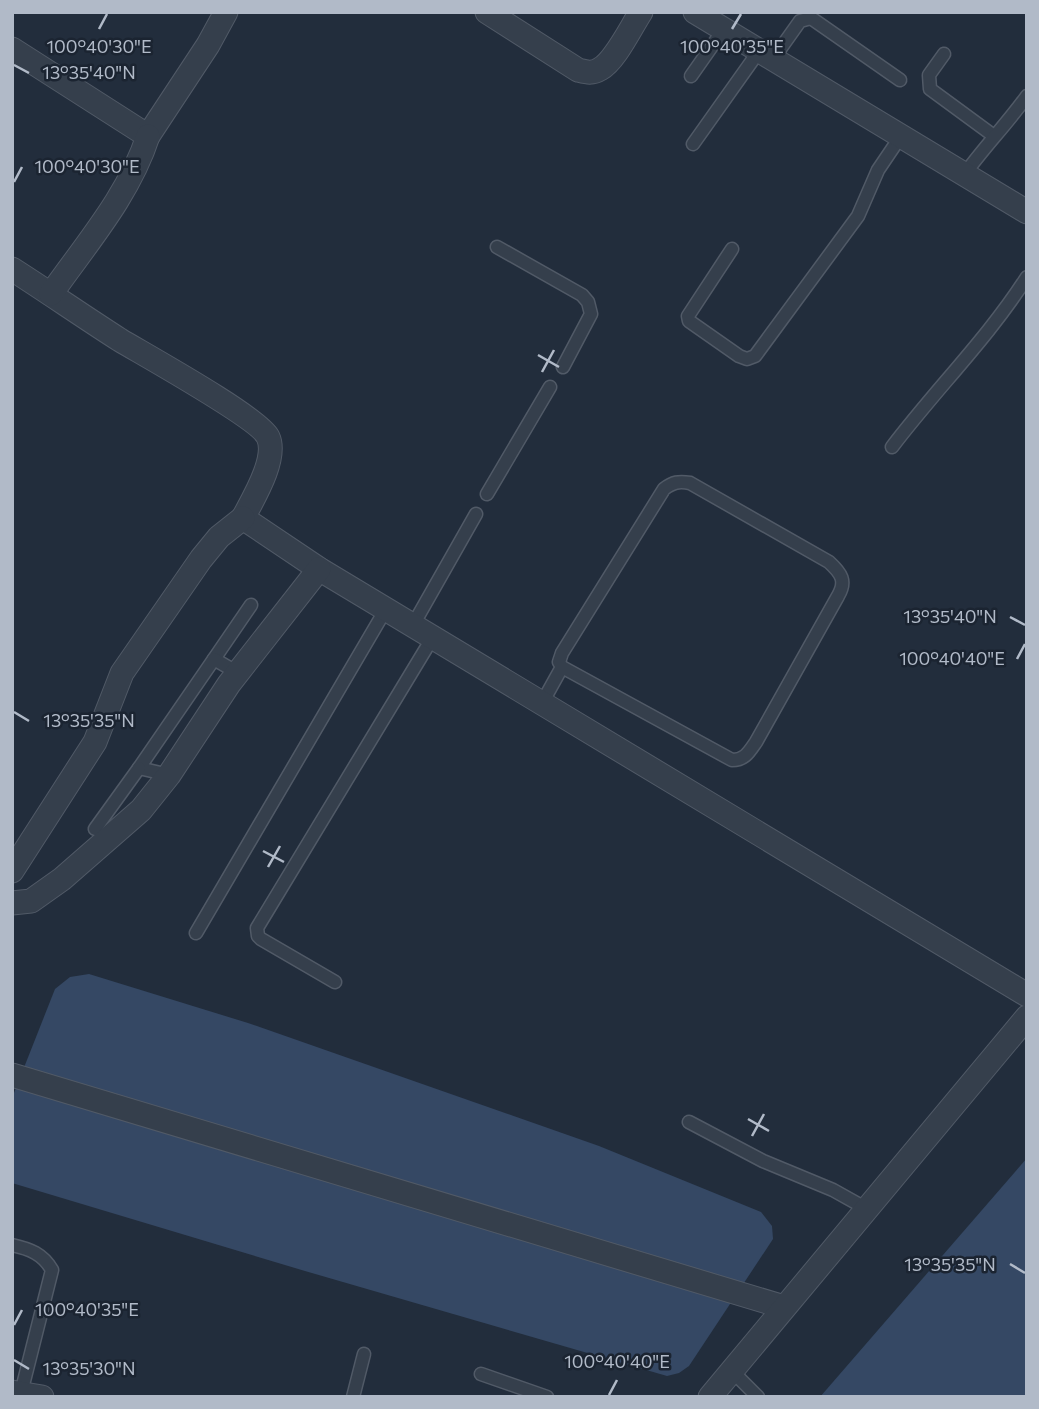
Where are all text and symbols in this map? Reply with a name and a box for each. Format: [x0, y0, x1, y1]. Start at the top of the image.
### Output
text: 100°40'30"E [46, 35, 152, 57]
text: 100°40'35"E [680, 35, 784, 57]
text: 13°35'40"N [42, 61, 136, 83]
text: 100°40'30"E [34, 155, 140, 177]
text: 13°35'40"N [903, 605, 997, 627]
text: 100°40'40"E [899, 647, 1005, 669]
text: 13°35'35"N [43, 709, 135, 731]
text: 13°35'35"N [904, 1253, 996, 1275]
text: 100°40'35"E [35, 1298, 139, 1320]
text: 100°40'40"E [564, 1350, 670, 1372]
text: 13°35'30"N [43, 1357, 135, 1379]

